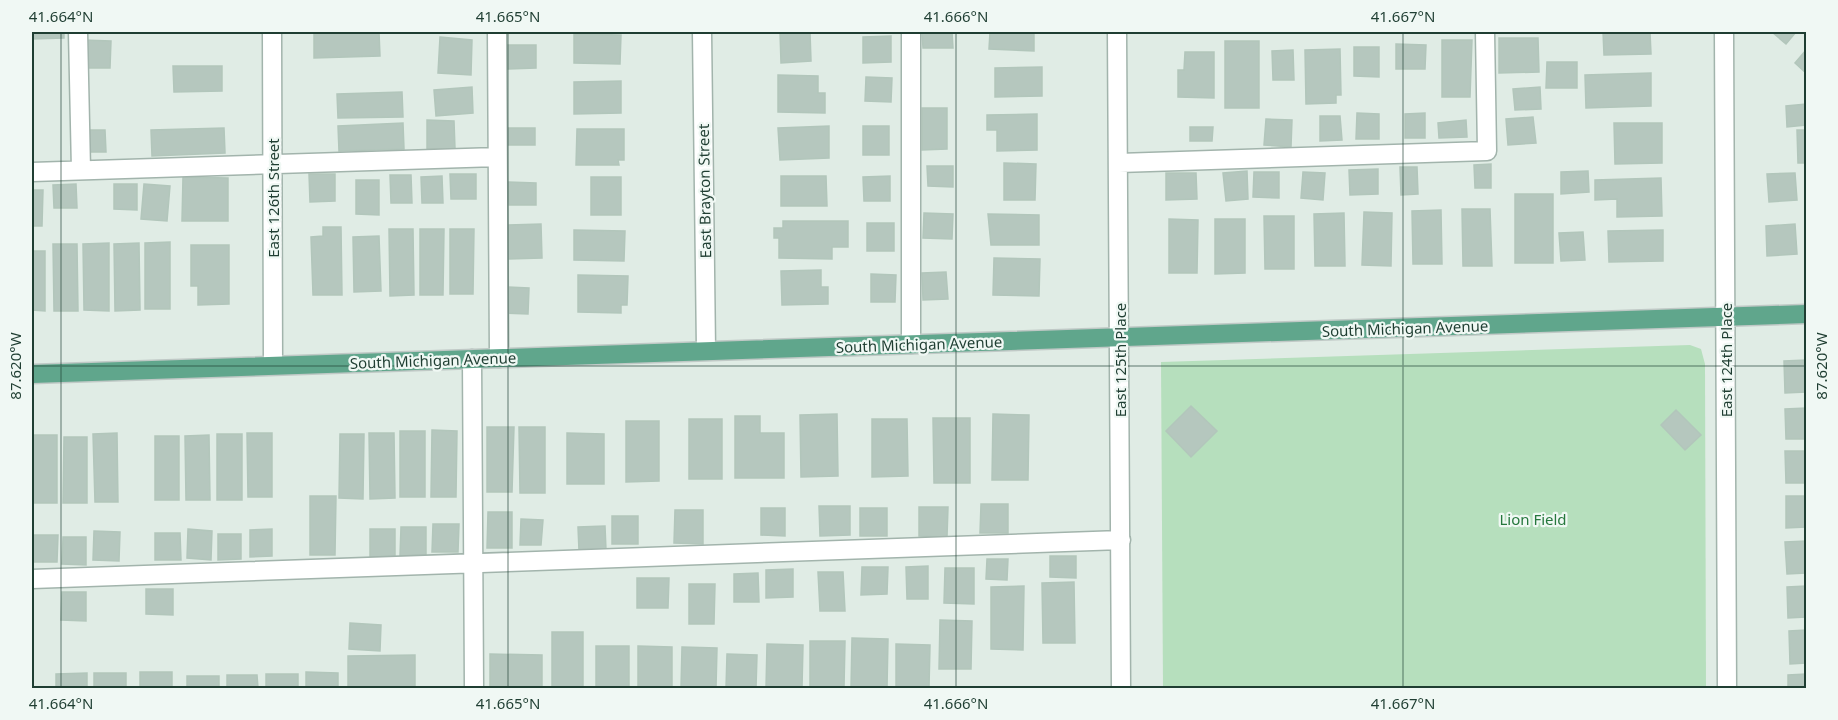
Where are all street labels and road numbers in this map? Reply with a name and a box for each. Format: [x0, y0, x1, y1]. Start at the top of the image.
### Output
street label: East Brayton Street [693, 123, 715, 258]
street label: East 126th Street [263, 138, 283, 258]
street label: East 125th Place [1110, 303, 1130, 417]
street label: East 124th Place [1716, 303, 1736, 417]
street label: South Michigan Avenue [1321, 315, 1489, 341]
street label: South Michigan Avenue [835, 331, 1003, 357]
street label: South Michigan Avenue [349, 347, 517, 373]

